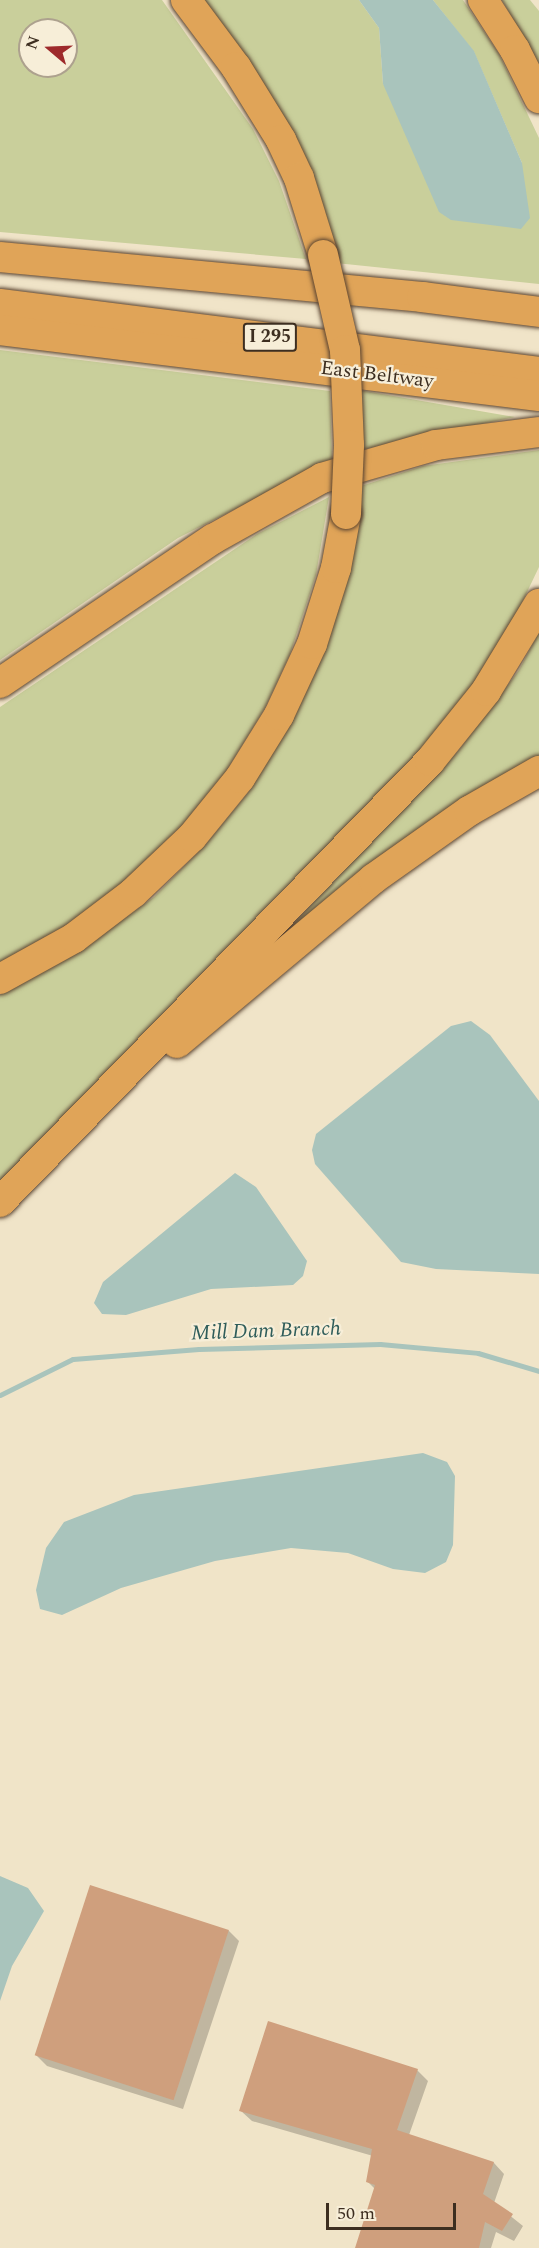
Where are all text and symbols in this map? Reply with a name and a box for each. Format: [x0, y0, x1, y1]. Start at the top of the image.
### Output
north arrow [18, 18, 78, 78]
text: N [19, 33, 46, 53]
road number: I 295 [242, 322, 298, 352]
street label: East Beltway [319, 356, 435, 394]
water label: Mill Dam Branch [191, 1316, 341, 1346]
scale bar [329, 2191, 460, 2229]
text: 50 m [337, 2200, 375, 2227]

